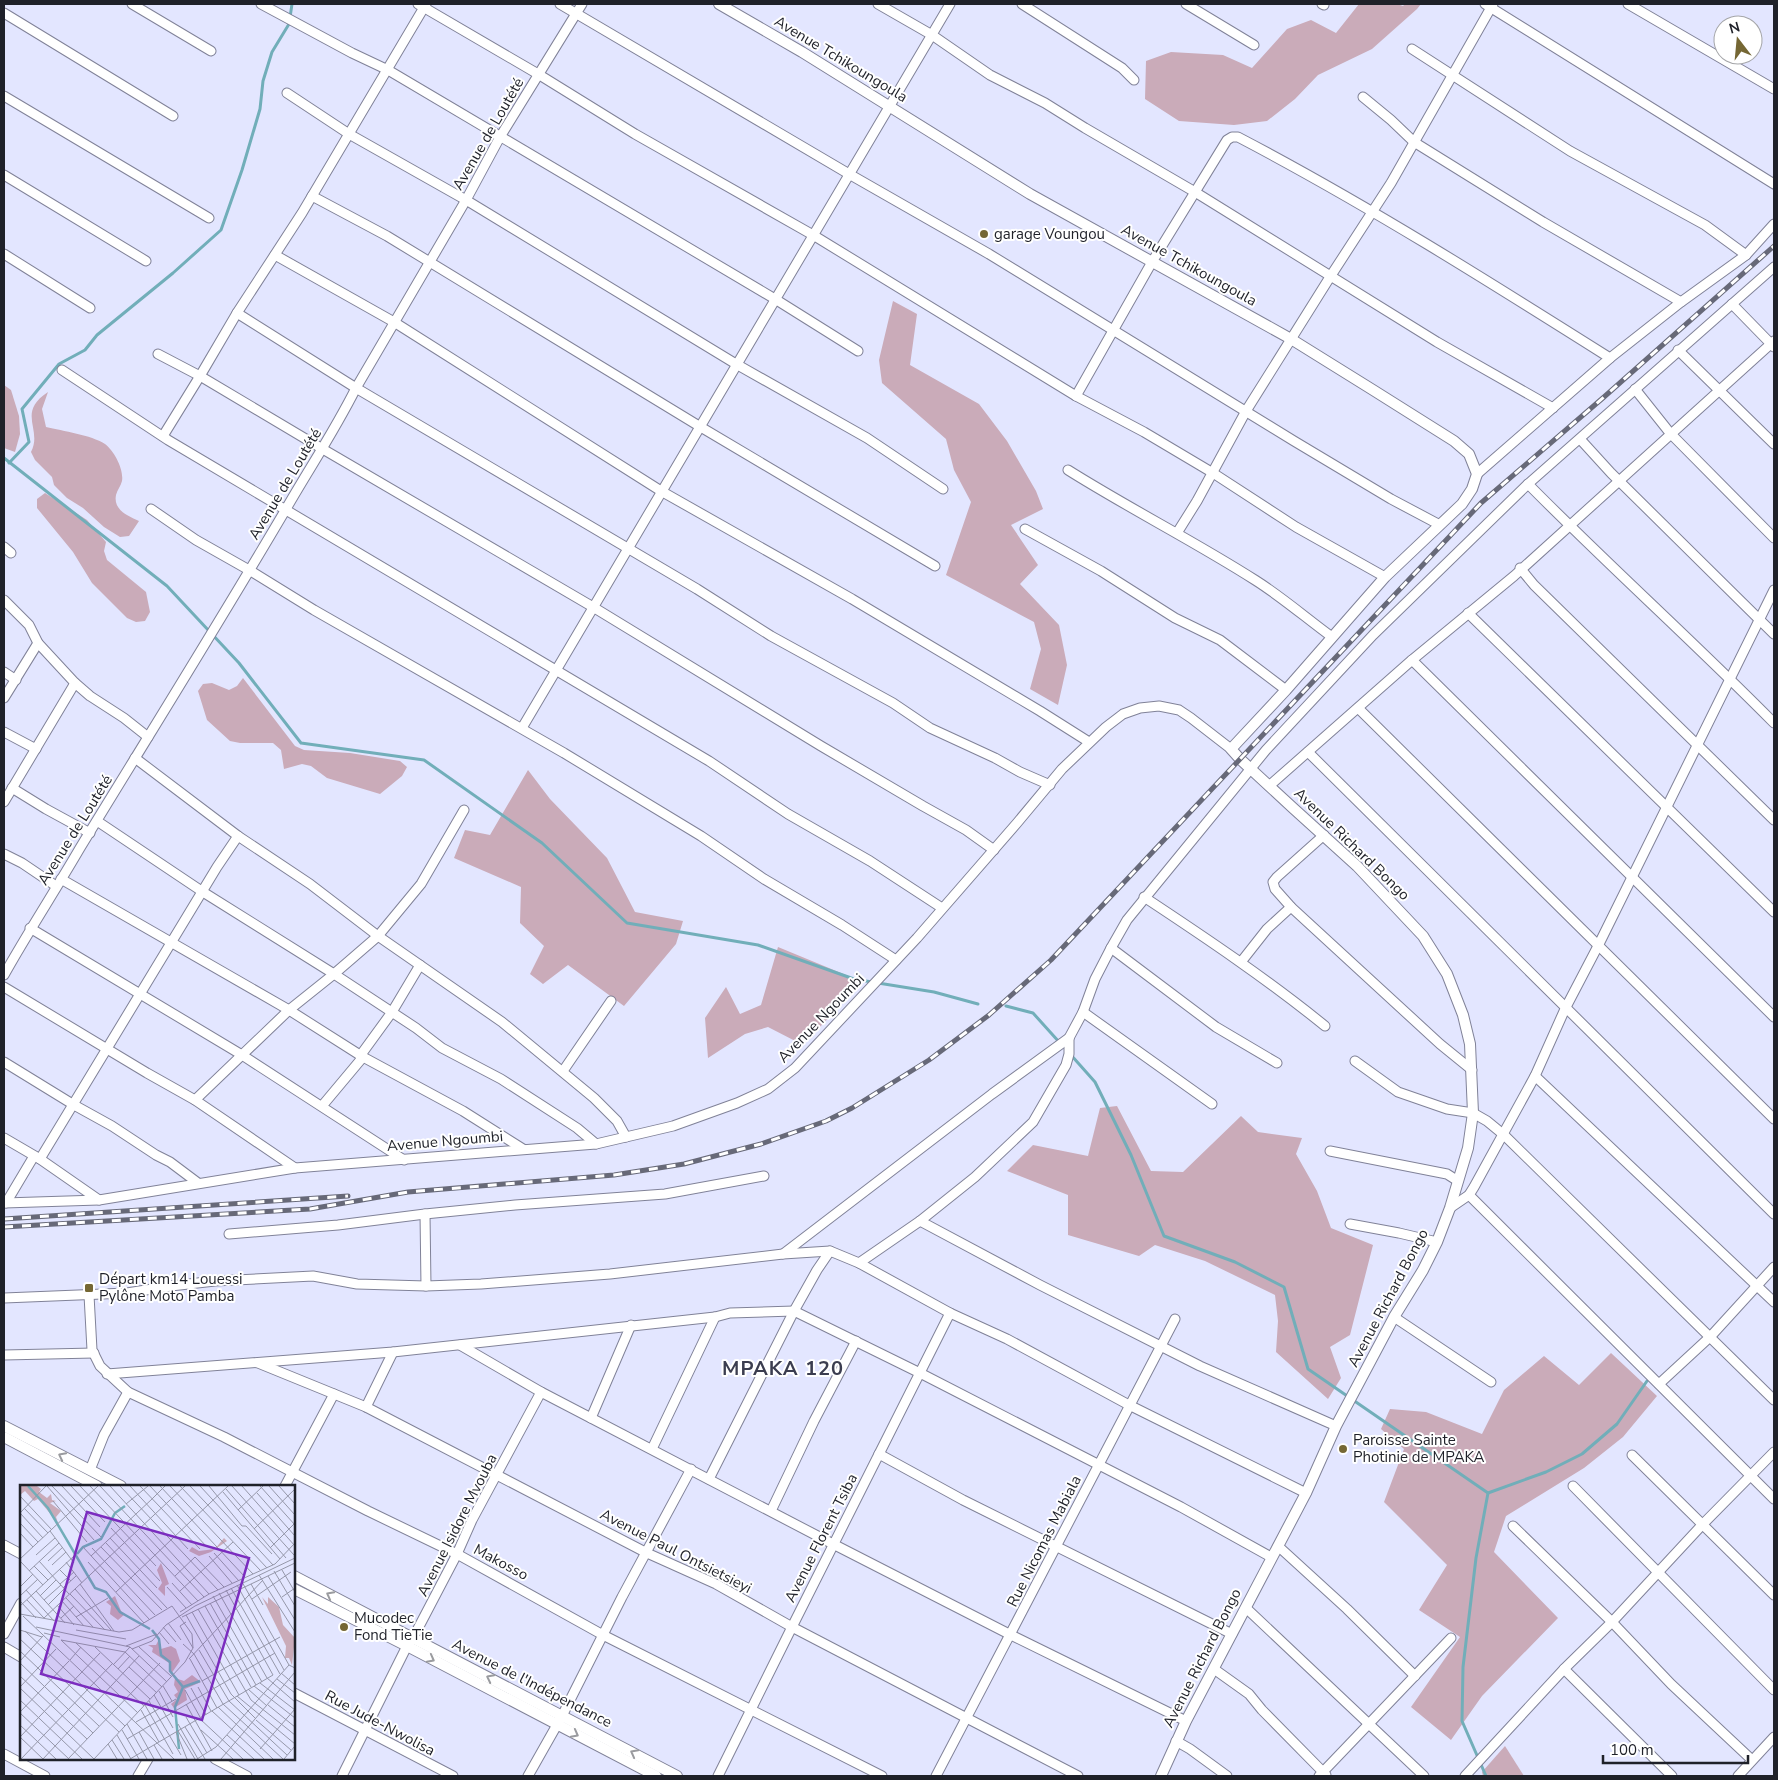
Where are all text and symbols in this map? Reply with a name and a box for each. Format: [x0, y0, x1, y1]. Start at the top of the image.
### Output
street label: Avenue Tchikoungoula [771, 11, 911, 107]
north arrow [1713, 15, 1763, 65]
text: N [1727, 17, 1742, 39]
street label: Avenue de Loutété [448, 74, 528, 194]
street label: Avenue Tchikoungoula [1118, 219, 1260, 311]
place label: garage Voungou [994, 224, 1105, 244]
marker: garage Voungou [978, 228, 990, 240]
street label: Avenue de Loutété [244, 425, 326, 543]
street label: Avenue de Loutété [33, 771, 117, 889]
street label: Avenue Richard Bongo [1290, 783, 1414, 905]
street label: Avenue Ngoumbi [773, 969, 869, 1067]
street label: Avenue Ngoumbi [386, 1126, 504, 1156]
street label: Avenue Richard Bongo [1343, 1225, 1433, 1371]
place label: Départ km14 Louessi Pylône Moto Pamba [99, 1269, 243, 1306]
marker: Départ km14 Louessi Pylône Moto Pamba [83, 1282, 95, 1294]
district label: MPAKA 120 [722, 1355, 844, 1382]
place label: Paroisse Sainte Photinie de MPAKA [1353, 1430, 1485, 1467]
marker: Paroisse Sainte Photinie de MPAKA [1337, 1443, 1349, 1455]
street label: Avenue Isidore Mvouba [412, 1450, 502, 1600]
one-way arrow [58, 1452, 67, 1462]
street label: Avenue Florent Tsiba [780, 1470, 862, 1606]
street label: Rue Nicomas Mabiala [1002, 1472, 1086, 1610]
inset map [20, 1485, 295, 1760]
street label: Avenue Paul Ontsietsieyi [597, 1504, 755, 1598]
street label: Makosso [470, 1539, 532, 1585]
street label: Avenue Richard Bongo [1158, 1585, 1246, 1731]
one-way arrow [327, 1591, 336, 1601]
place label: Mucodec Fond TieTie [354, 1608, 432, 1645]
marker: Mucodec Fond TieTie [338, 1621, 350, 1633]
street label: Avenue de l'Indépendance [449, 1634, 615, 1732]
one-way arrow [426, 1652, 435, 1662]
one-way arrow [486, 1674, 495, 1684]
street label: Rue Jude-Nwolisa [322, 1686, 438, 1760]
one-way arrow [570, 1728, 579, 1738]
scale bar [1603, 1732, 1748, 1764]
text: 100 m [1610, 1740, 1654, 1760]
one-way arrow [630, 1750, 639, 1760]

